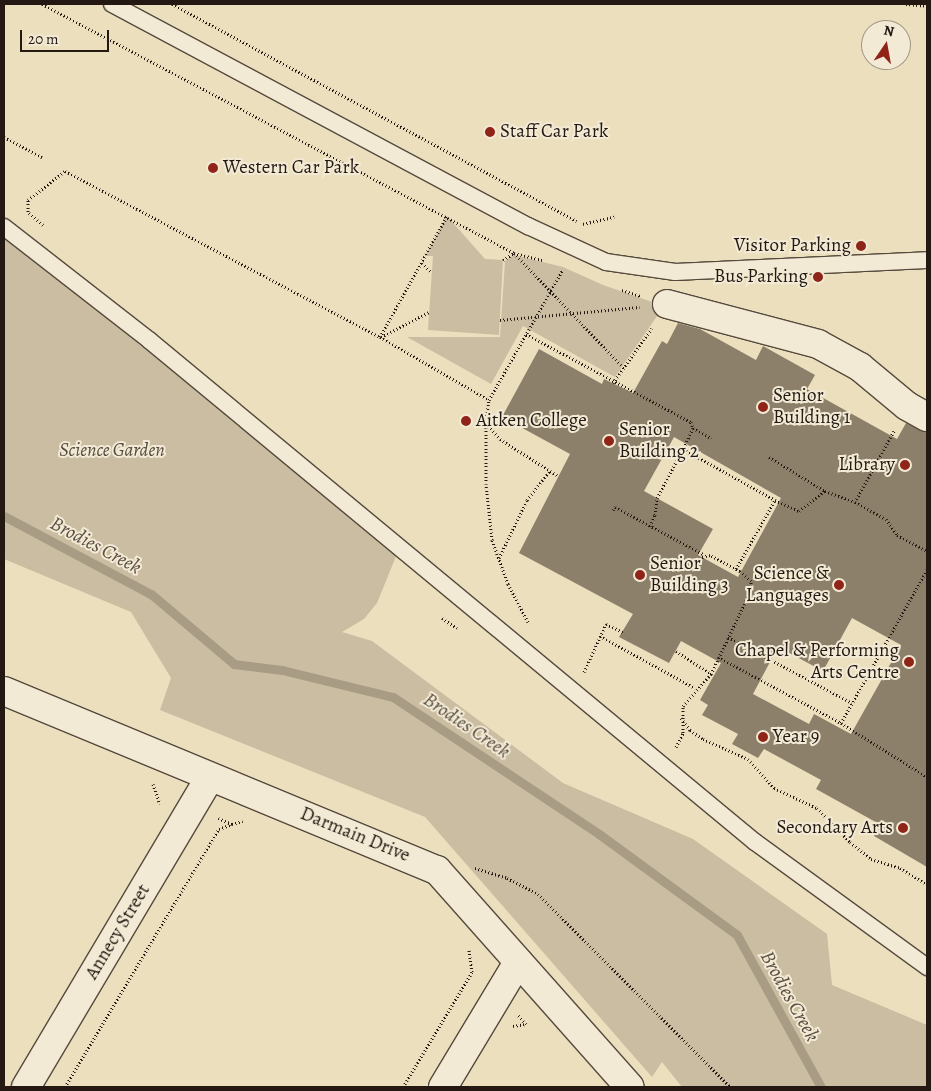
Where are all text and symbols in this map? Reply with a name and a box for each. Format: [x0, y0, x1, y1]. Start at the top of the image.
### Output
scale bar [22, 20, 111, 52]
north arrow [861, 20, 911, 70]
text: N [882, 20, 896, 41]
text: 20 m [28, 29, 59, 49]
place label: Staff Car Park [500, 121, 608, 143]
marker: Staff Car Park [484, 126, 496, 138]
place label: Western Car Park [223, 157, 359, 179]
marker: Western Car Park [207, 162, 219, 174]
place label: Visitor Parking [734, 235, 851, 257]
marker: Visitor Parking [855, 240, 867, 252]
place label: Bus Parking [714, 266, 808, 288]
marker: Bus Parking [812, 271, 824, 283]
place label: Senior Building 1 [773, 385, 850, 429]
marker: Senior Building 1 [757, 401, 769, 413]
place label: Aitken College [476, 410, 587, 432]
marker: Aitken College [460, 415, 472, 427]
place label: Senior Building 2 [619, 419, 699, 463]
marker: Senior Building 2 [603, 435, 615, 447]
park label: Science Garden [59, 440, 165, 462]
place label: Library [838, 454, 895, 476]
marker: Library [899, 459, 911, 471]
water label: Brodies Creek [46, 511, 146, 579]
place label: Senior Building 3 [650, 553, 729, 597]
place label: Science & Languages [746, 563, 829, 607]
marker: Senior Building 3 [634, 569, 646, 581]
marker: Science & Languages [833, 579, 845, 591]
place label: Chapel & Performing Arts Centre [735, 640, 899, 684]
marker: Chapel & Performing Arts Centre [903, 656, 915, 668]
water label: Brodies Creek [419, 687, 515, 763]
place label: Year 9 [773, 726, 820, 748]
marker: Year 9 [757, 731, 769, 743]
street label: Darmain Drive [297, 803, 413, 867]
place label: Secondary Arts [776, 817, 893, 839]
marker: Secondary Arts [897, 822, 909, 834]
street label: Annecy Street [81, 880, 155, 984]
water label: Brodies Creek [755, 947, 825, 1045]

